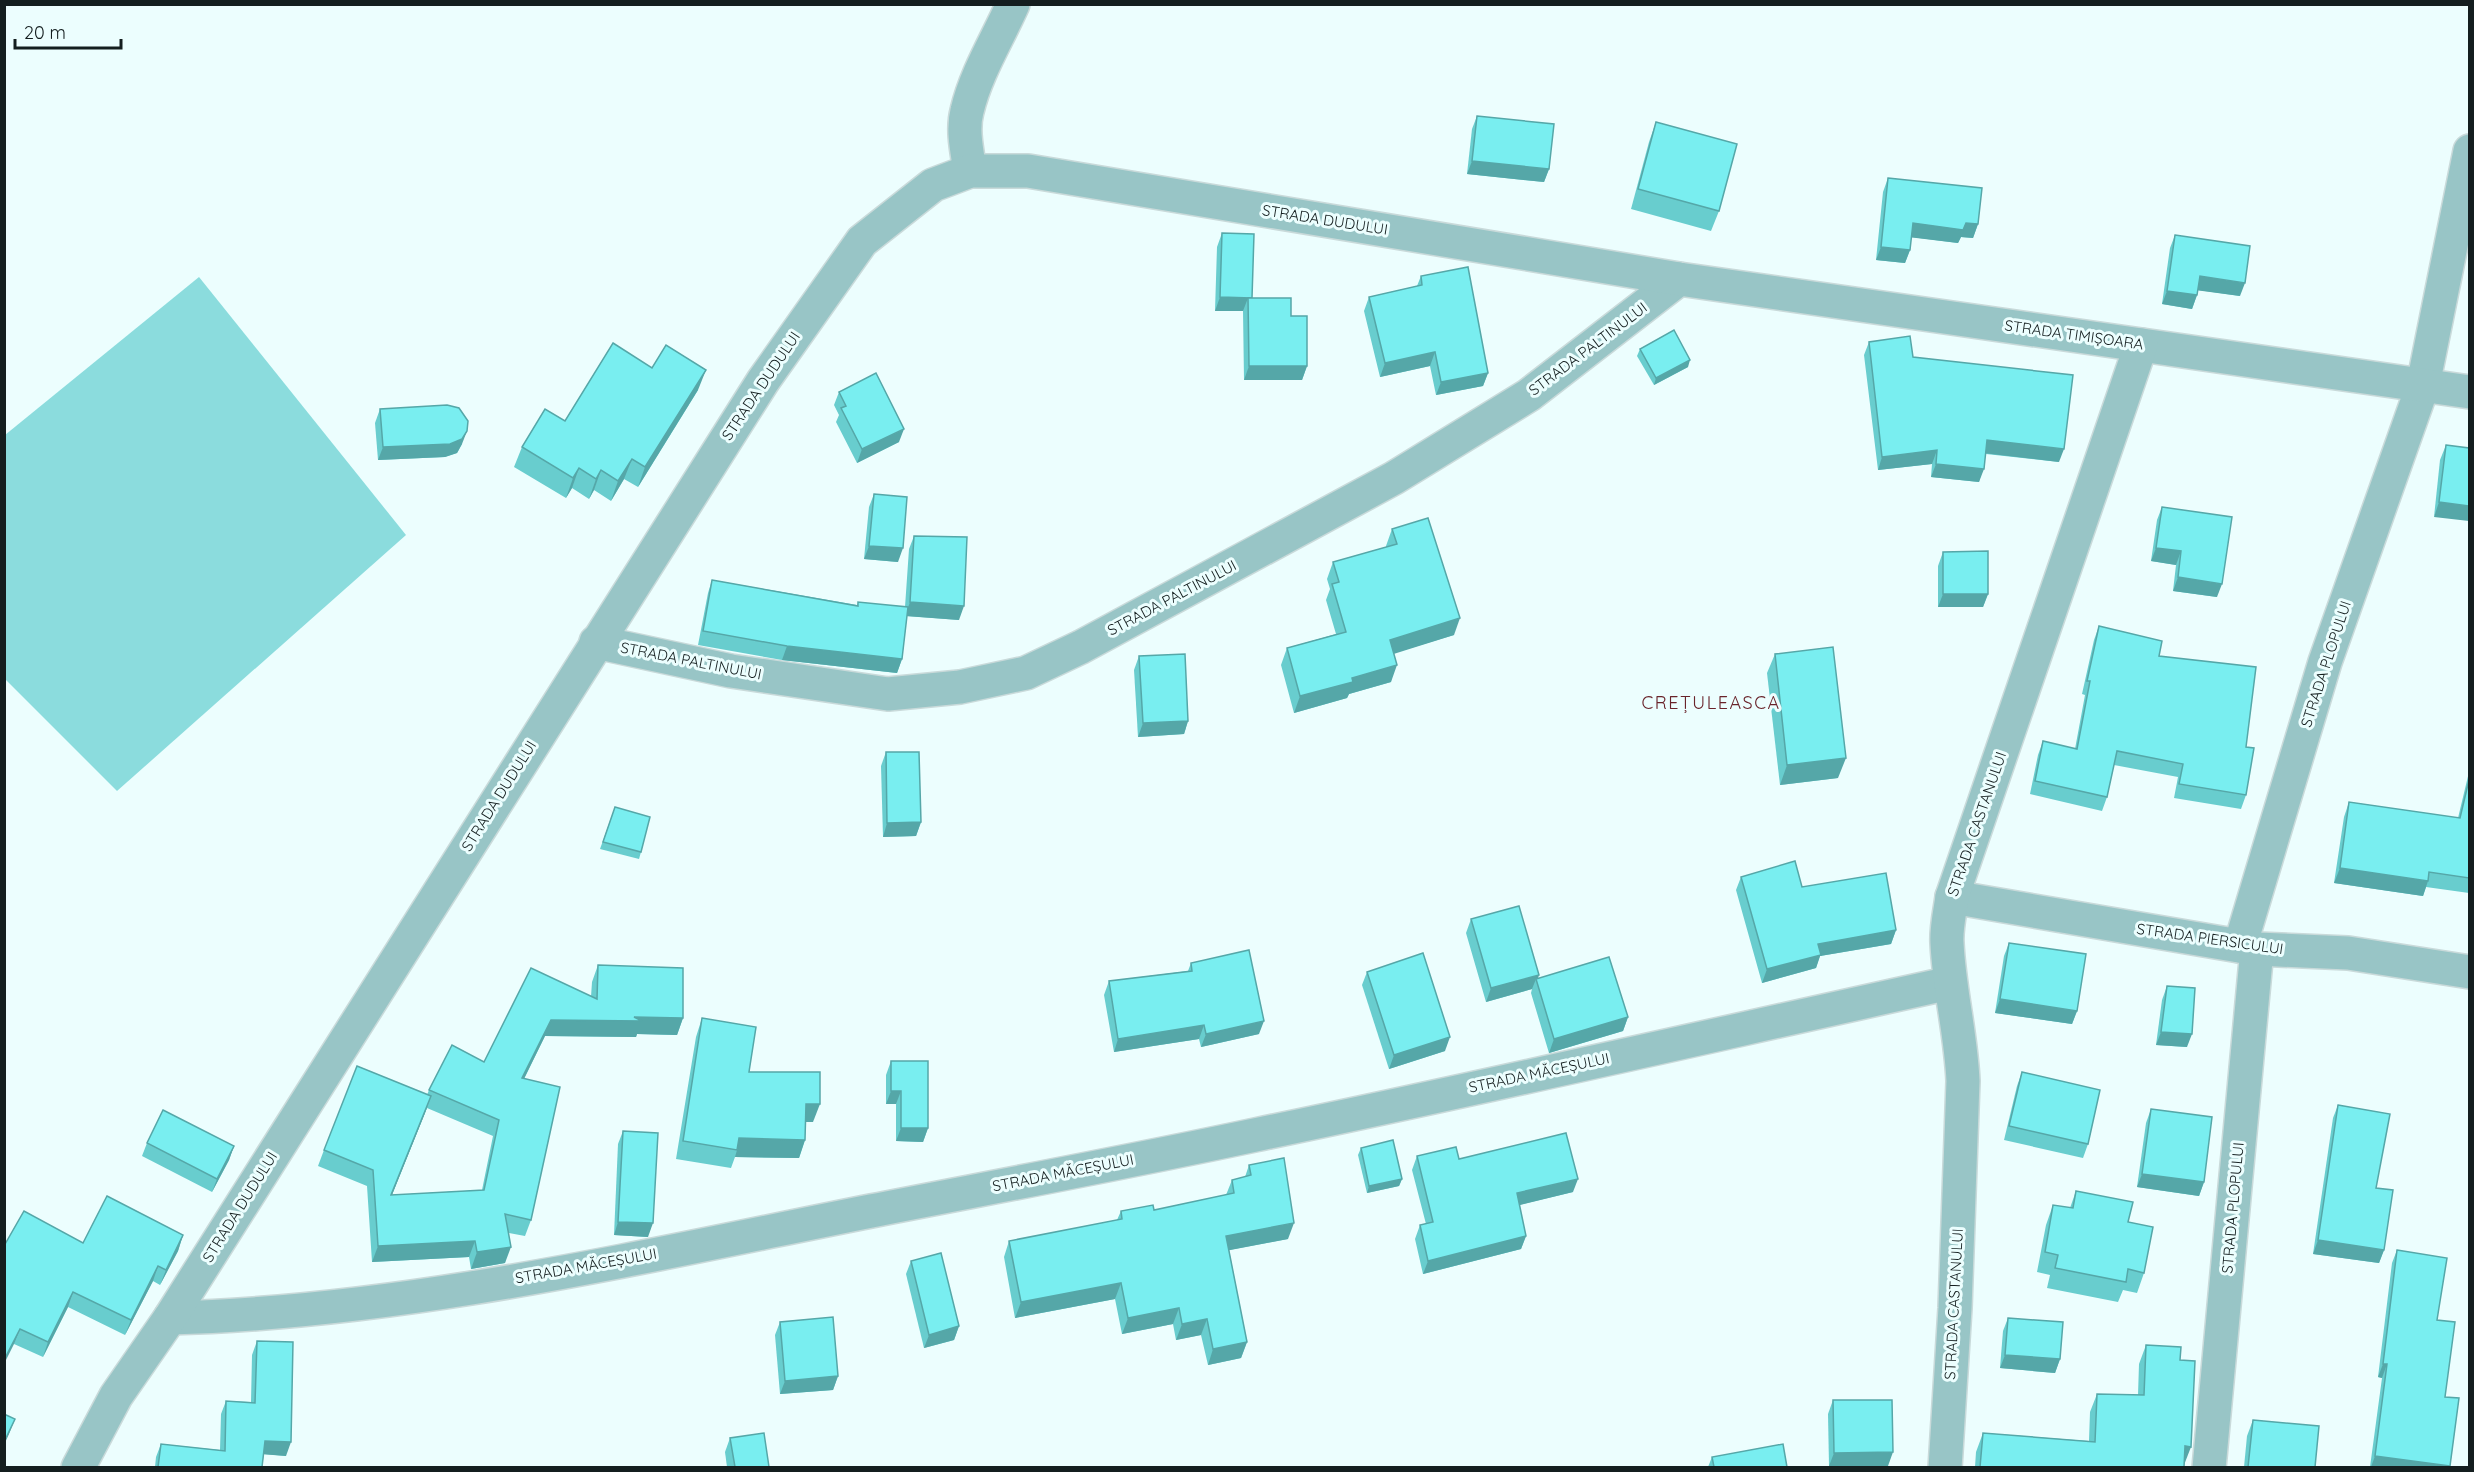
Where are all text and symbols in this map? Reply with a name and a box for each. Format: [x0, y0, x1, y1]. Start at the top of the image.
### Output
scale bar [15, 12, 122, 50]
text: 20 m [24, 21, 66, 44]
street label: STRADA DUDULUI [1261, 200, 1389, 239]
street label: STRADA PALTINULUI [1525, 298, 1651, 399]
street label: STRADA TIMIȘOARA [2003, 315, 2145, 354]
street label: STRADA DUDULUI [717, 328, 804, 444]
street label: STRADA PALTINULUI [1104, 555, 1240, 640]
street label: STRADA PLOPULUI [2296, 598, 2355, 729]
street label: STRADA PALTINULUI [619, 637, 763, 684]
district label: CREȚULEASCA [1641, 691, 1781, 714]
street label: STRADA DUDULUI [457, 737, 540, 855]
street label: STRADA CASTANULUI [1943, 749, 2010, 899]
street label: STRADA PIERSICULUI [2136, 919, 2285, 958]
street label: STRADA MĂCEȘULUI [1467, 1048, 1611, 1097]
street label: STRADA PLOPULUI [2217, 1141, 2248, 1274]
street label: STRADA DUDULUI [198, 1148, 281, 1266]
street label: STRADA MĂCEȘULUI [991, 1149, 1135, 1196]
street label: STRADA CASTANULUI [1940, 1228, 1967, 1380]
street label: STRADA MĂCEȘULUI [514, 1244, 658, 1287]

